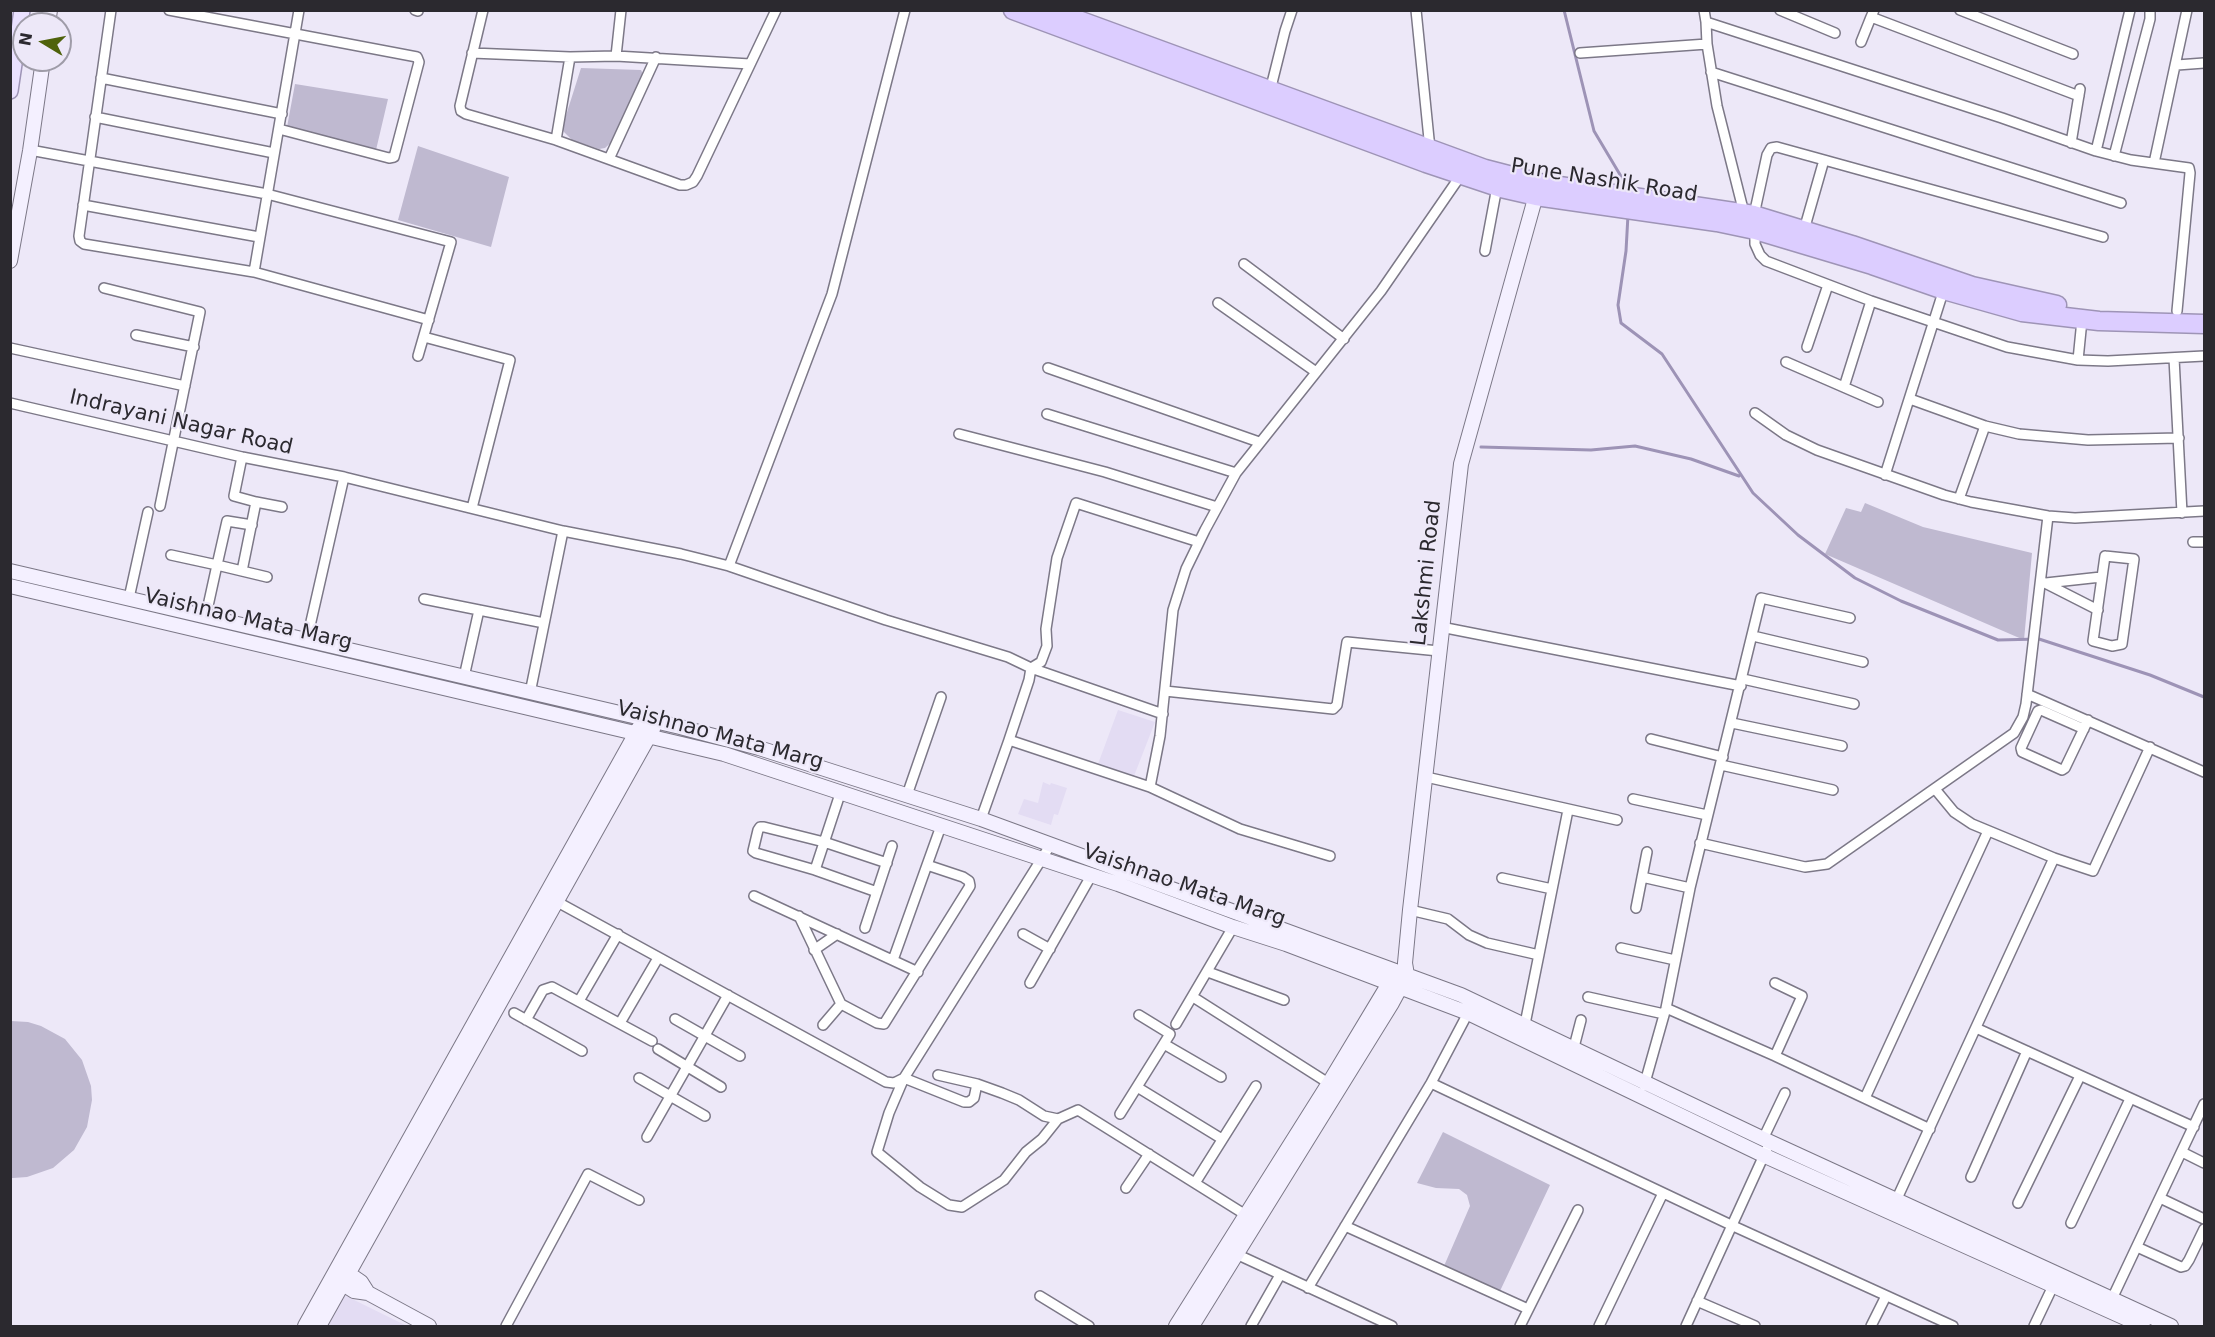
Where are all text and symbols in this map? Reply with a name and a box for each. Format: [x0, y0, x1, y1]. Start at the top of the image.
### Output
north arrow [12, 12, 72, 72]
text: N [15, 31, 36, 47]
street label: Pune Nashik Road [1509, 154, 1699, 208]
street label: Indrayani Nagar Road [67, 385, 295, 461]
street label: Lakshmi Road [1407, 499, 1447, 647]
street label: Vaishnao Mata Marg [142, 584, 354, 656]
street label: Vaishnao Mata Marg [614, 696, 826, 776]
street label: Vaishnao Mata Marg [1079, 839, 1289, 933]

